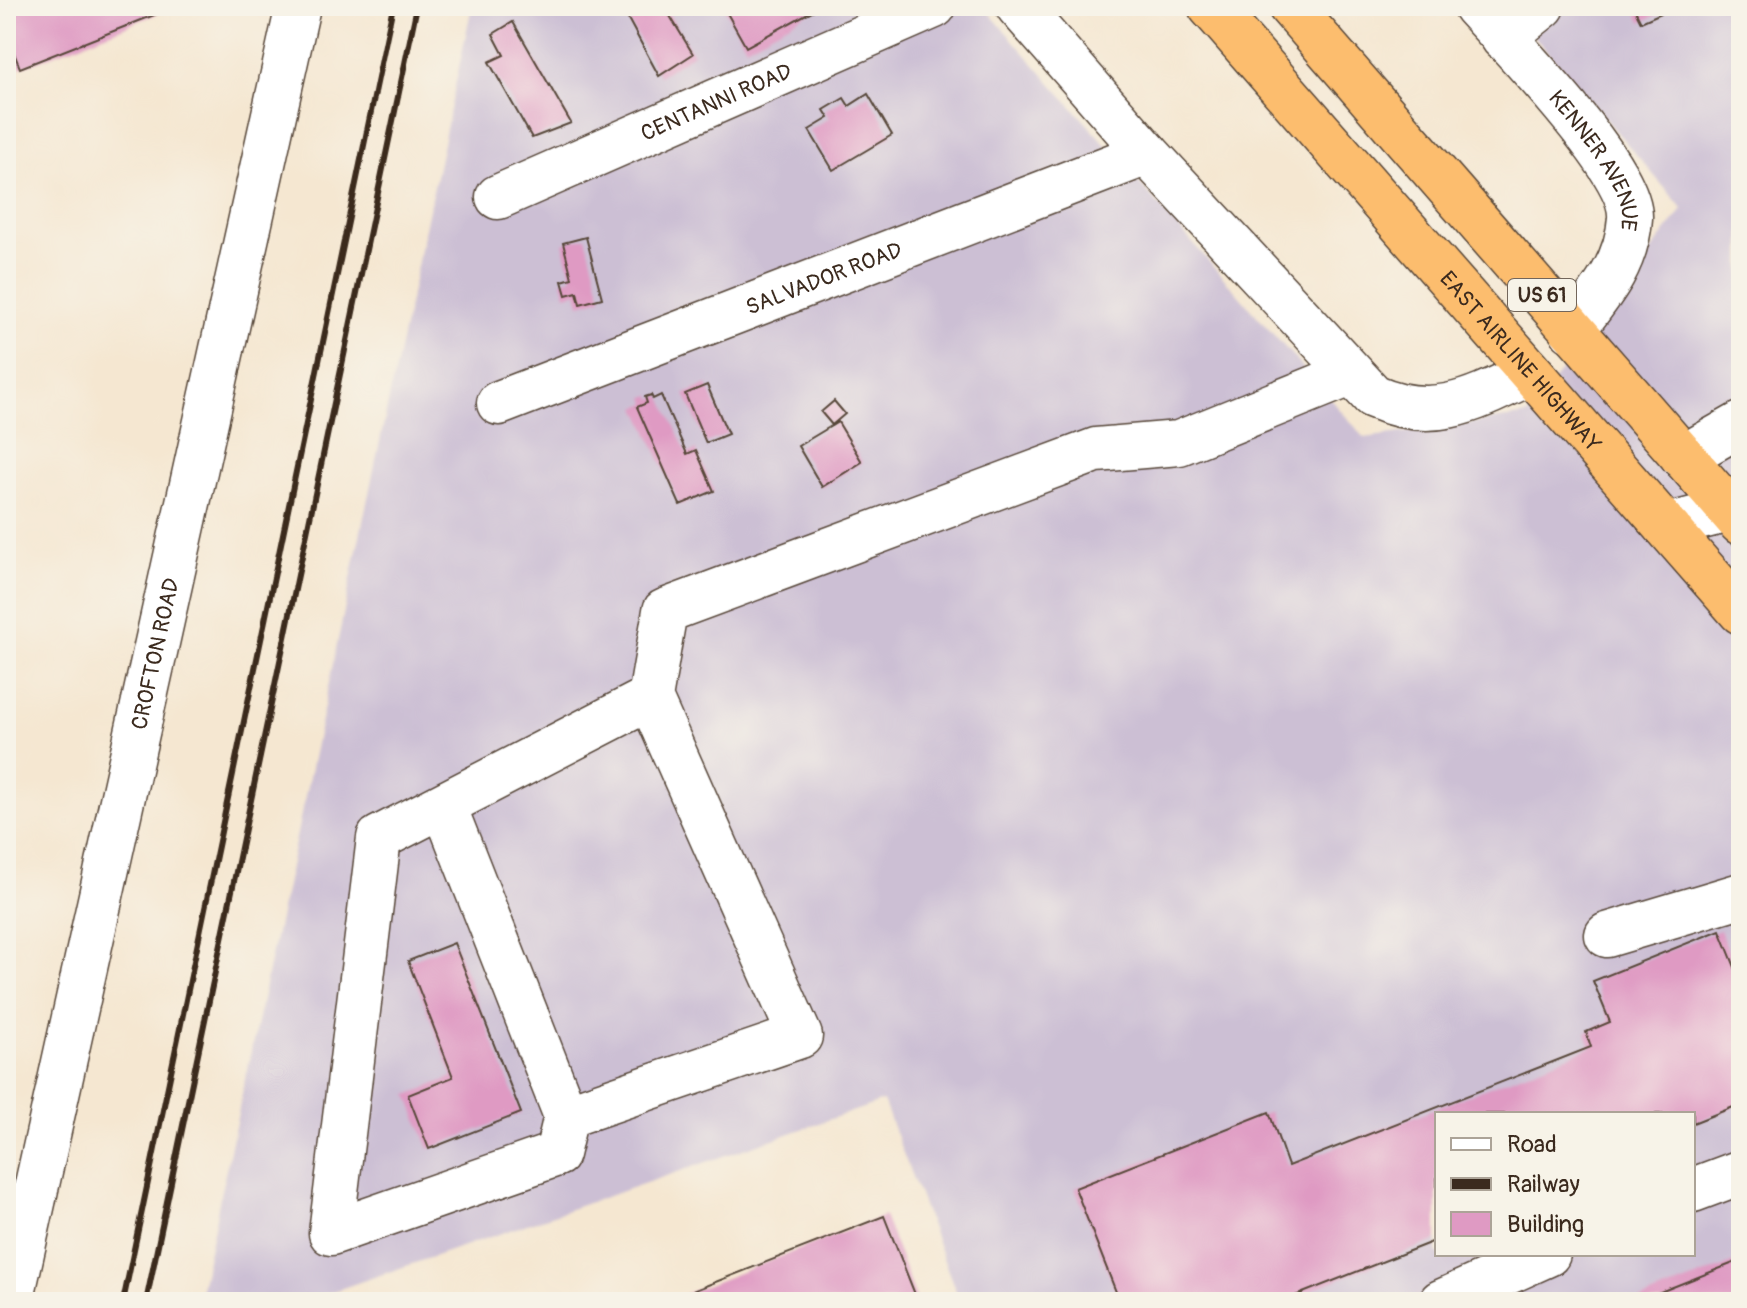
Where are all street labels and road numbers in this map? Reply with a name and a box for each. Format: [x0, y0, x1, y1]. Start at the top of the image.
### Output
street label: CENTANNI ROAD [637, 57, 796, 148]
street label: KENNER AVENUE [1542, 84, 1644, 232]
street label: SALVADOR ROAD [742, 236, 906, 322]
street label: EAST AIRLINE HIGHWAY [1434, 265, 1607, 458]
road number: US 61 [1508, 279, 1576, 311]
street label: CROFTON ROAD [125, 576, 186, 732]

